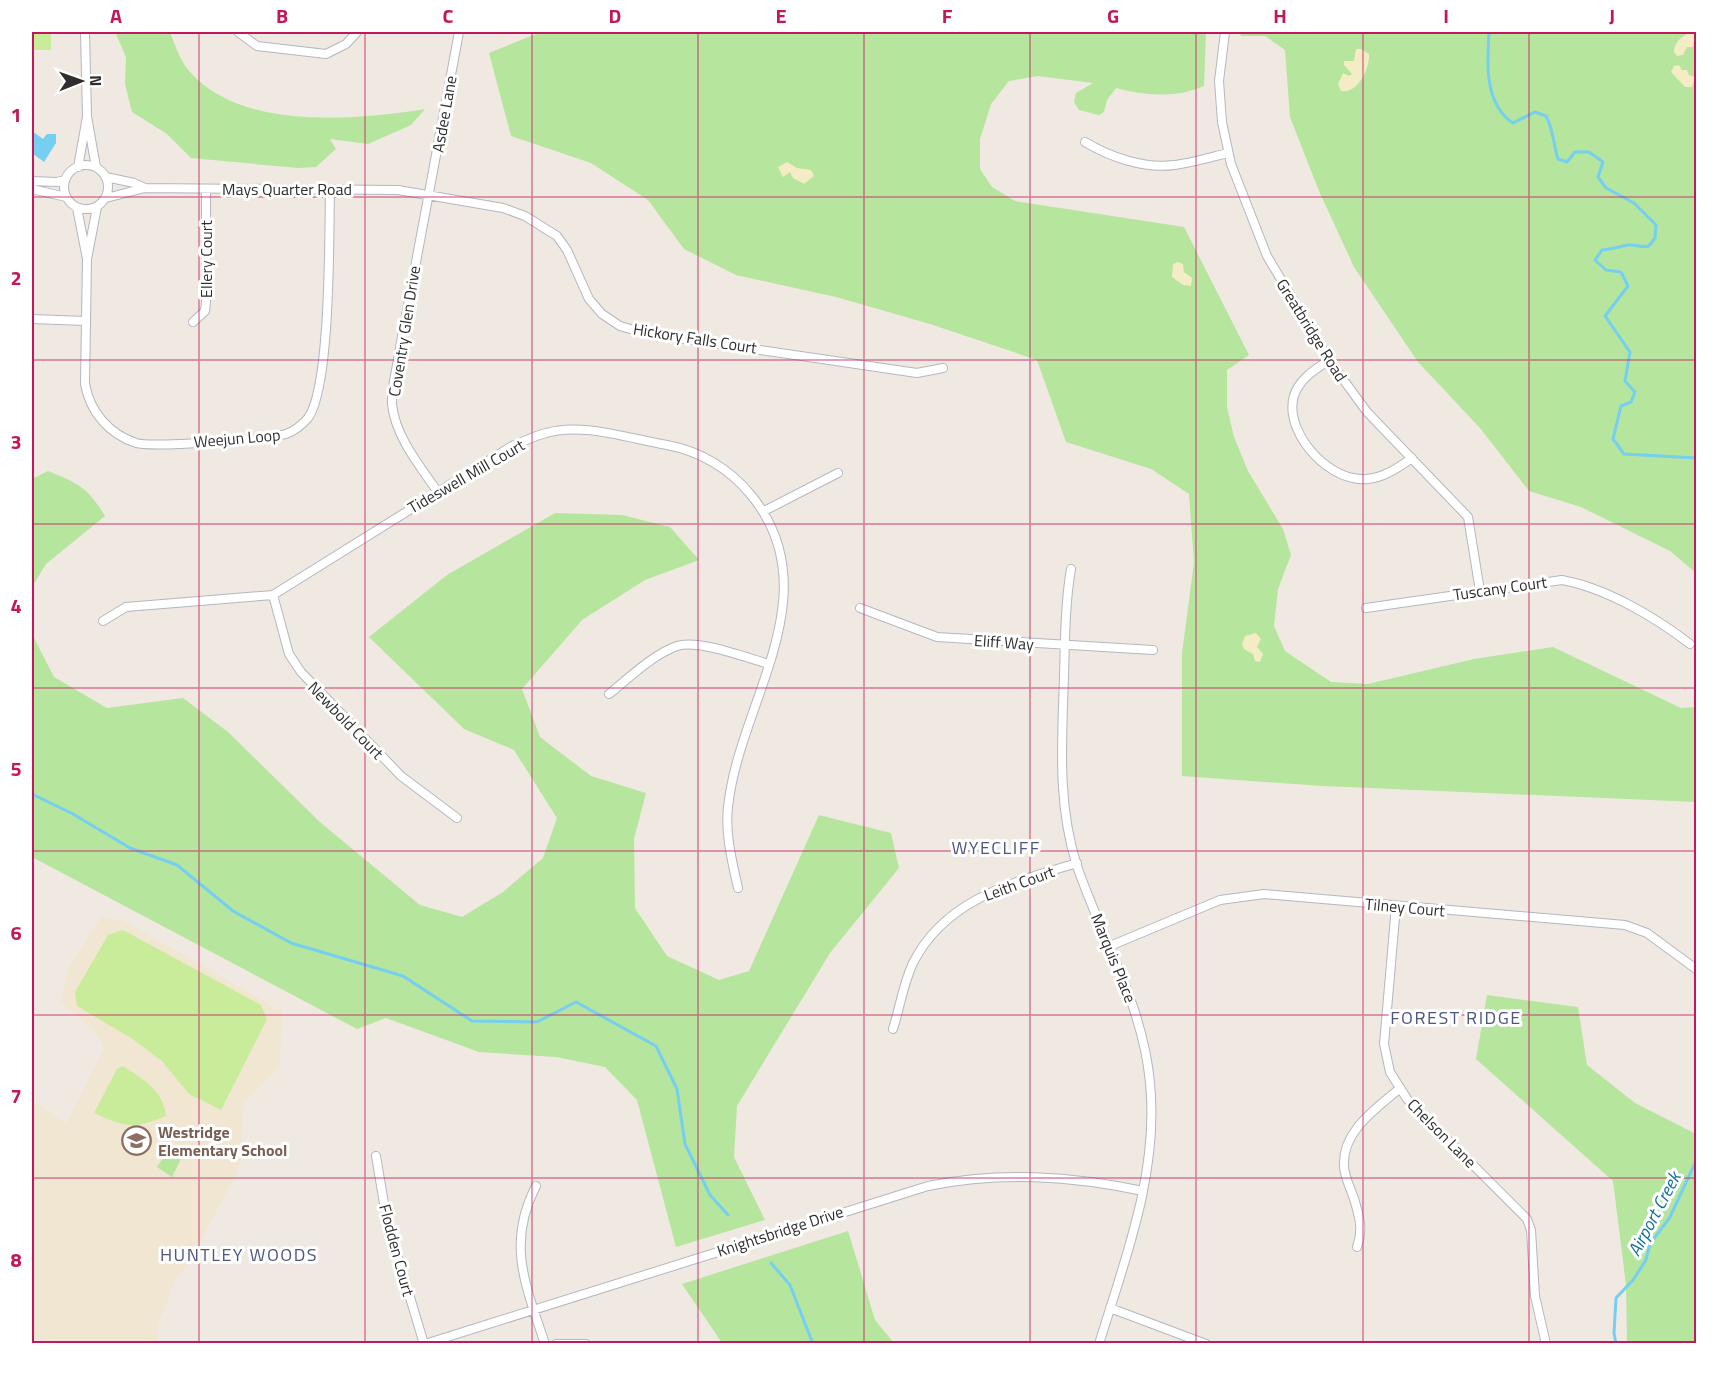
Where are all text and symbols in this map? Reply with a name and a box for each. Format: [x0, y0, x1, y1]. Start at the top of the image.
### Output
text: A [110, 0, 122, 31]
text: B [276, 0, 288, 31]
text: C [443, 0, 454, 31]
text: D [609, 0, 621, 31]
text: E [775, 0, 787, 31]
text: F [942, 0, 953, 31]
text: G [1107, 0, 1119, 31]
text: H [1273, 0, 1287, 31]
text: I [1443, 0, 1449, 31]
text: J [1609, 0, 1615, 31]
north arrow [51, 51, 111, 111]
street label: Asdee Lane [425, 74, 463, 154]
text: N [84, 75, 108, 86]
text: 1 [10, 99, 22, 130]
street label: Mays Quarter Road [222, 177, 352, 201]
street label: Ellery Court [194, 220, 218, 298]
text: 2 [10, 262, 22, 293]
street label: Coventry Glen Drive [382, 264, 426, 398]
street label: Greatbridge Road [1271, 274, 1353, 386]
street label: Hickory Falls Court [631, 316, 759, 360]
street label: Weejun Loop [193, 422, 281, 454]
text: 3 [10, 426, 22, 457]
street label: Tideswell Mill Court [403, 433, 529, 519]
street label: Tuscany Court [1452, 569, 1549, 606]
text: 4 [10, 590, 22, 621]
street label: Eliff Way [973, 628, 1035, 656]
street label: Newbold Court [303, 676, 390, 765]
text: 5 [10, 753, 22, 784]
district label: WYECLIFF [951, 834, 1041, 861]
street label: Leith Court [980, 859, 1058, 907]
street label: Tilney Court [1364, 892, 1446, 922]
street label: Marquis Place [1085, 910, 1143, 1006]
text: 6 [10, 917, 22, 948]
district label: FOREST RIDGE [1390, 1004, 1522, 1031]
text: 7 [10, 1080, 22, 1111]
street label: Chelson Lane [1402, 1093, 1482, 1173]
place label: Westridge Elementary School [158, 1120, 287, 1162]
school or university icon: Westridge Elementary School [121, 1125, 153, 1157]
water label: Airport Creek [1621, 1165, 1688, 1261]
street label: Knightsbridge Drive [714, 1199, 846, 1263]
street label: Flodden Court [373, 1201, 421, 1299]
district label: HUNTLEY WOODS [160, 1241, 318, 1268]
text: 8 [10, 1244, 22, 1275]

